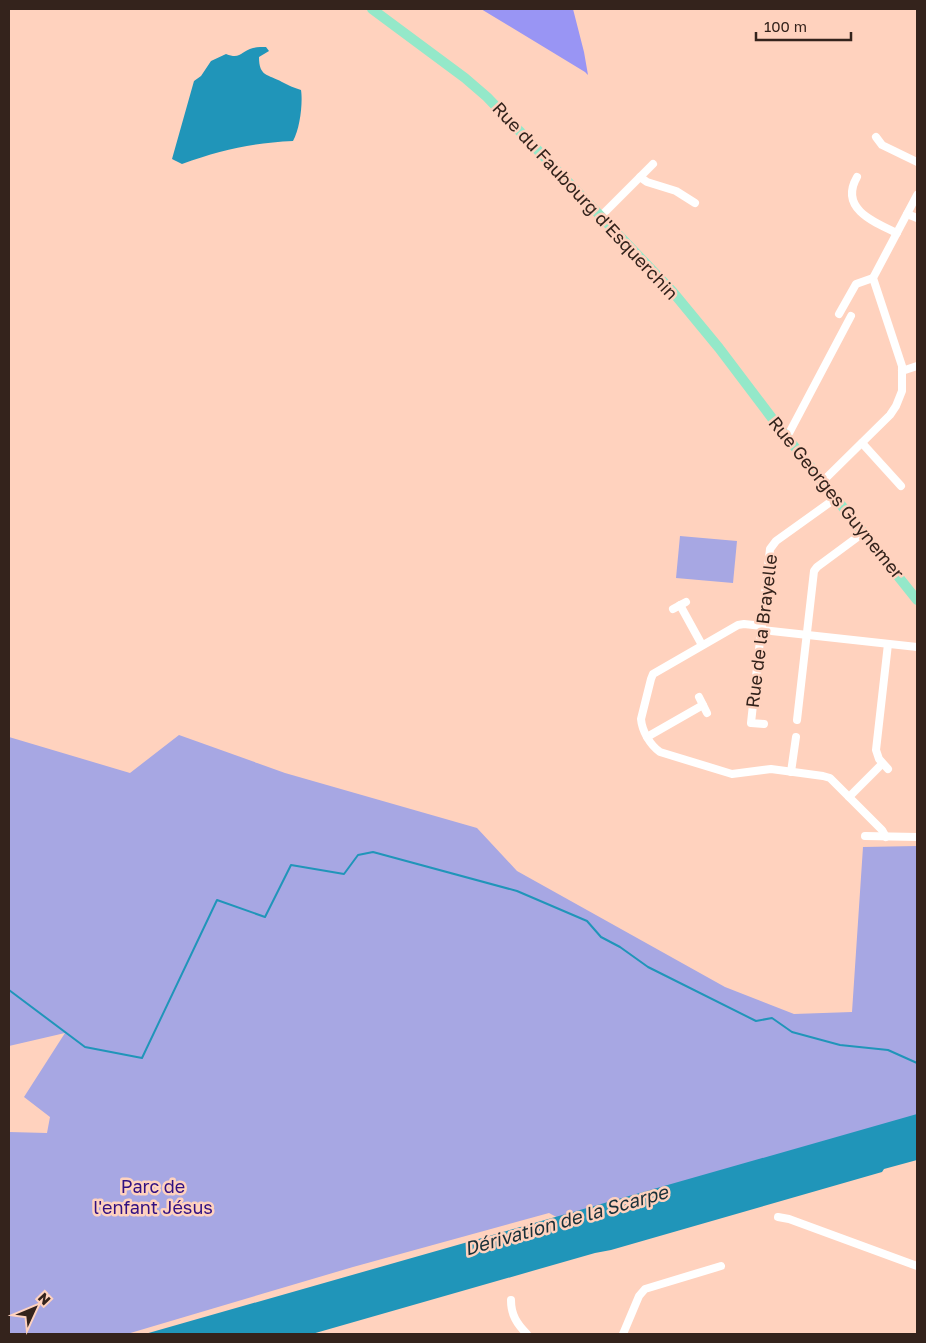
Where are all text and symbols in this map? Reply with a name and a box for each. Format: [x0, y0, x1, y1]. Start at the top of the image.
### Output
scale bar [756, 10, 851, 42]
text: 100 m [764, 17, 807, 35]
street label: Rue du Faubourg d'Esquerchin [488, 97, 683, 304]
street label: Rue Georges Guynemer [764, 412, 909, 583]
street label: Rue de la Brayelle [741, 553, 781, 709]
park label: Parc de l'enfant Jésus [93, 1175, 213, 1218]
water label: Dérivation de la Scarpe [462, 1179, 672, 1260]
north arrow [10, 1283, 60, 1333]
text: N [35, 1289, 55, 1308]

